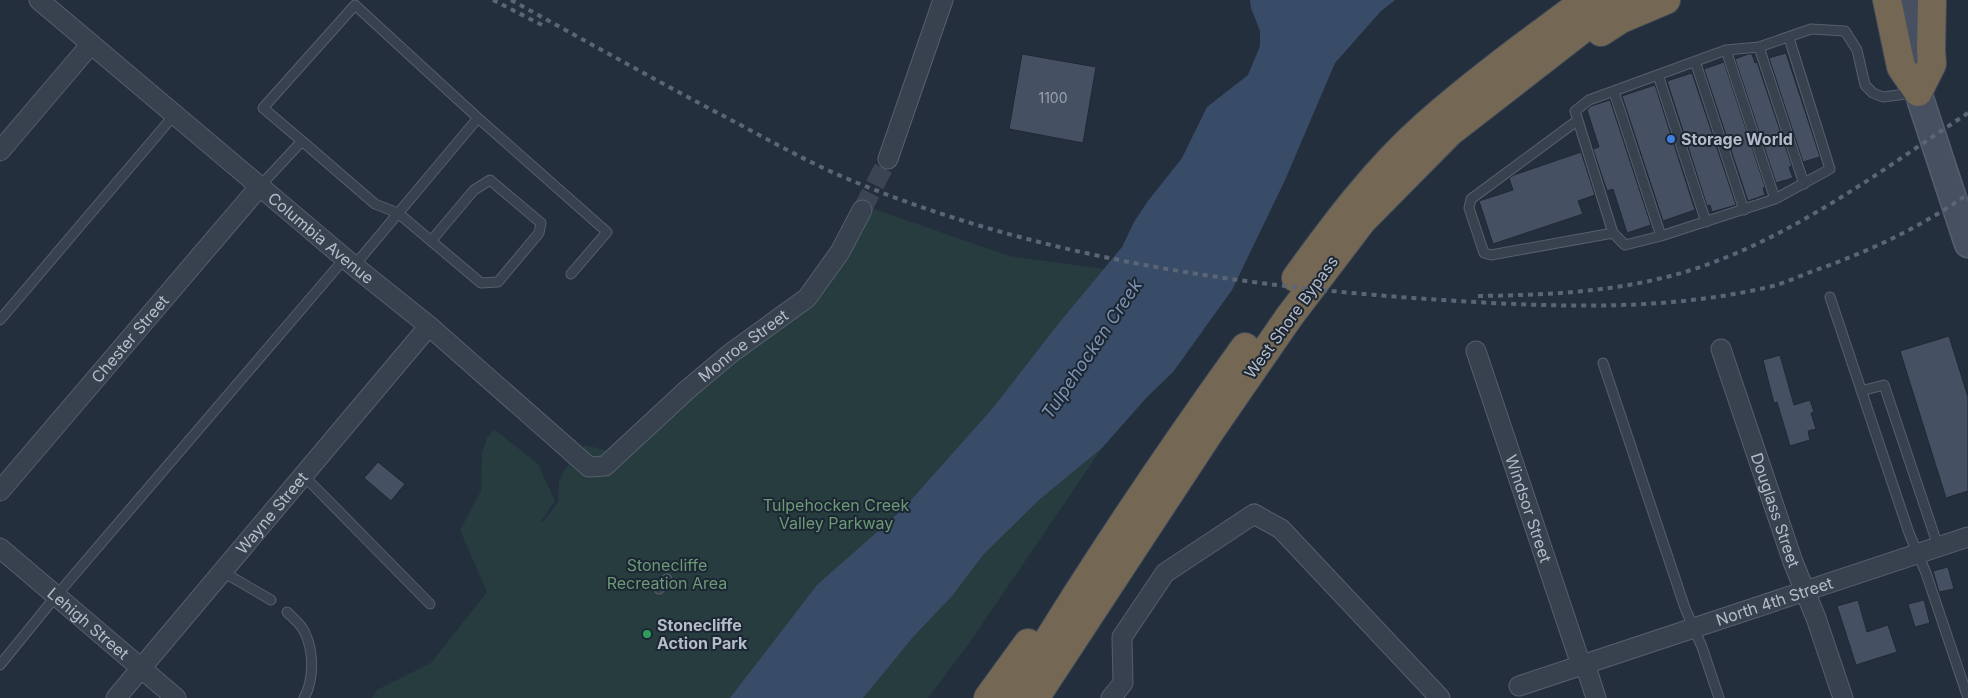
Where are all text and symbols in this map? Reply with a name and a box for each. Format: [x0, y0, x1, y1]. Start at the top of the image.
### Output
house number: 1100 [1038, 89, 1068, 106]
place label: Storage World [1681, 129, 1793, 149]
marker: Storage World [1665, 133, 1677, 145]
street label: Columbia Avenue [264, 188, 378, 288]
street label: West Shore Bypass [1240, 252, 1342, 382]
water label: Tulpehocken Creek [1037, 274, 1147, 423]
street label: Chester Street [87, 291, 173, 387]
street label: Monroe Street [694, 305, 792, 386]
street label: Douglass Street [1747, 450, 1804, 571]
street label: Windsor Street [1501, 452, 1556, 565]
street label: Wayne Street [232, 468, 312, 558]
park label: Tulpehocken Creek Valley Parkway [763, 495, 909, 533]
park label: Stonecliffe Recreation Area [607, 555, 727, 593]
street label: North 4th Street [1713, 573, 1835, 630]
street label: Lehigh Street [43, 583, 133, 663]
place label: Stonecliffe Action Park [657, 615, 748, 653]
marker: Stonecliffe Action Park [641, 628, 653, 640]

